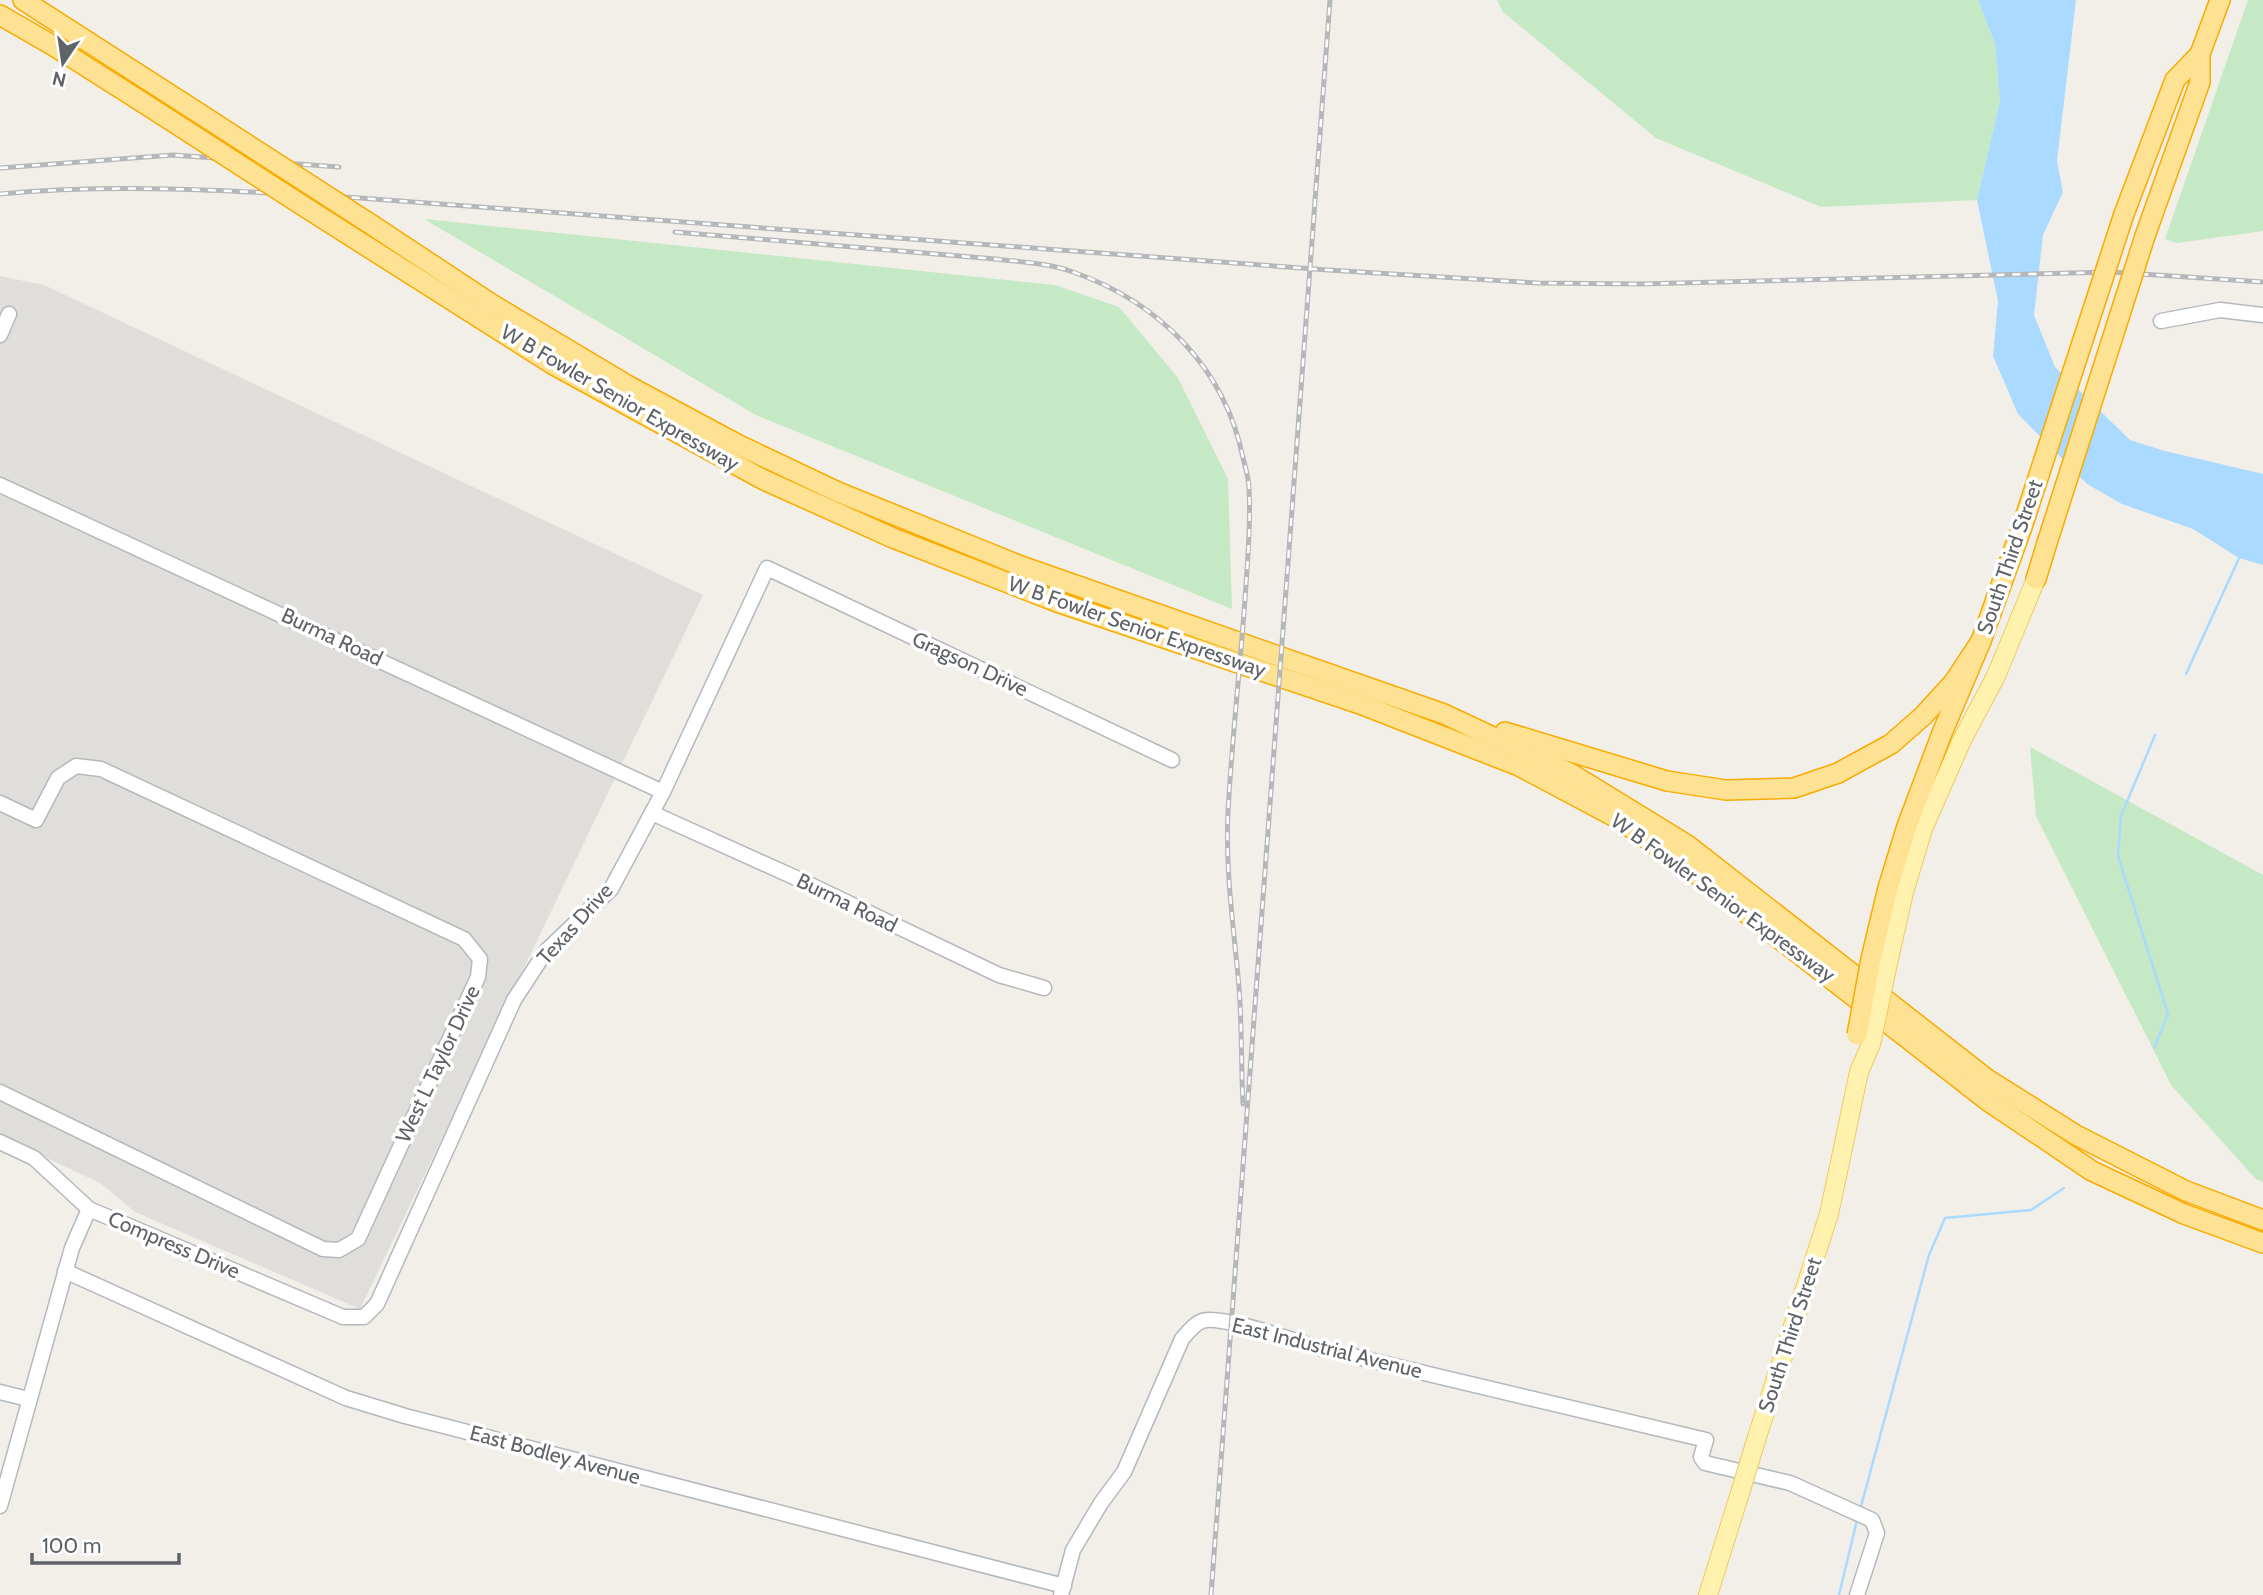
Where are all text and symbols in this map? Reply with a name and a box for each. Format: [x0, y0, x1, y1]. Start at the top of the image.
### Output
north arrow [28, 28, 98, 98]
text: N [50, 66, 68, 92]
street label: W B Fowler Senior Expressway [497, 319, 744, 476]
street label: South Third Street [1971, 476, 2048, 637]
street label: W B Fowler Senior Expressway [1005, 571, 1270, 683]
street label: Burma Road [278, 602, 387, 671]
street label: Gragson Drive [908, 626, 1032, 701]
street label: W B Fowler Senior Expressway [1606, 808, 1841, 988]
street label: Burma Road [793, 867, 902, 938]
street label: Texas Drive [532, 878, 618, 969]
street label: West L Taylor Drive [390, 981, 485, 1146]
street label: Compress Drive [105, 1206, 244, 1284]
street label: South Third Street [1753, 1254, 1826, 1416]
street label: East Industrial Avenue [1230, 1312, 1425, 1383]
street label: East Bodley Avenue [467, 1420, 643, 1489]
scale bar [32, 1522, 178, 1566]
text: 100 m [42, 1533, 101, 1558]

